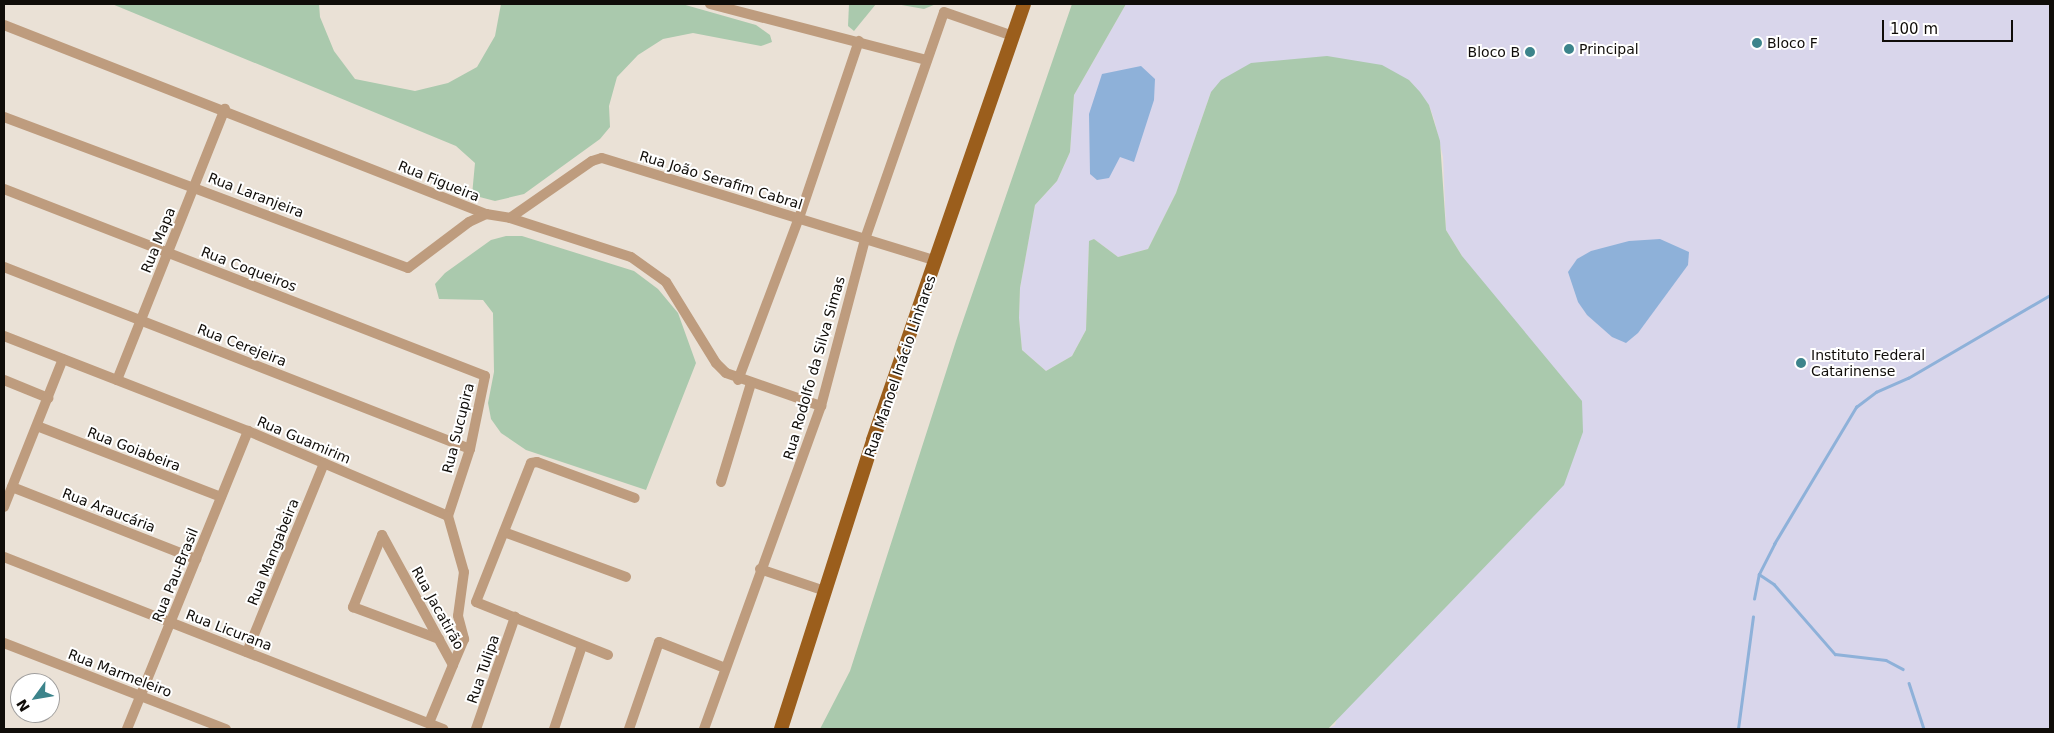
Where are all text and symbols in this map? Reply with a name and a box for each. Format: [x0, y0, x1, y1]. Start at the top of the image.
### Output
scale bar [1884, 10, 2015, 42]
text: 100 m [1890, 20, 1938, 38]
place label: Bloco F [1767, 35, 1818, 51]
marker: Bloco F [1751, 37, 1763, 49]
place label: Principal [1579, 41, 1639, 57]
marker: Principal [1563, 43, 1575, 55]
place label: Bloco B [1468, 44, 1520, 60]
marker: Bloco B [1524, 46, 1536, 58]
street label: Rua João Serafim Cabral [637, 147, 805, 213]
street label: Rua Figueira [396, 157, 482, 205]
street label: Rua Laranjeira [206, 169, 306, 221]
street label: Rua Mapa [137, 205, 179, 275]
street label: Rua Coqueiros [199, 243, 299, 295]
street label: Rua Manoel Inácio Linhares [861, 273, 939, 459]
street label: Rua Rodolfo da Silva Simas [780, 274, 848, 462]
street label: Rua Cerejeira [195, 320, 289, 370]
place label: Instituto Federal Catarinense [1811, 347, 1925, 380]
marker: Instituto Federal Catarinense [1795, 357, 1807, 369]
street label: Rua Sucupira [439, 381, 477, 475]
street label: Rua Guamirim [255, 413, 353, 467]
street label: Rua Goiabeira [85, 423, 183, 475]
street label: Rua Araucária [60, 485, 158, 535]
street label: Rua Mangabeira [244, 496, 302, 608]
street label: Rua Pau-Brasil [149, 526, 201, 624]
street label: Rua Jacatirão [408, 564, 468, 652]
street label: Rua Licurana [183, 606, 275, 654]
street label: Rua Tulipa [463, 632, 503, 706]
street label: Rua Marmeleiro [66, 645, 174, 701]
north arrow [10, 673, 60, 723]
text: N [13, 696, 33, 715]

